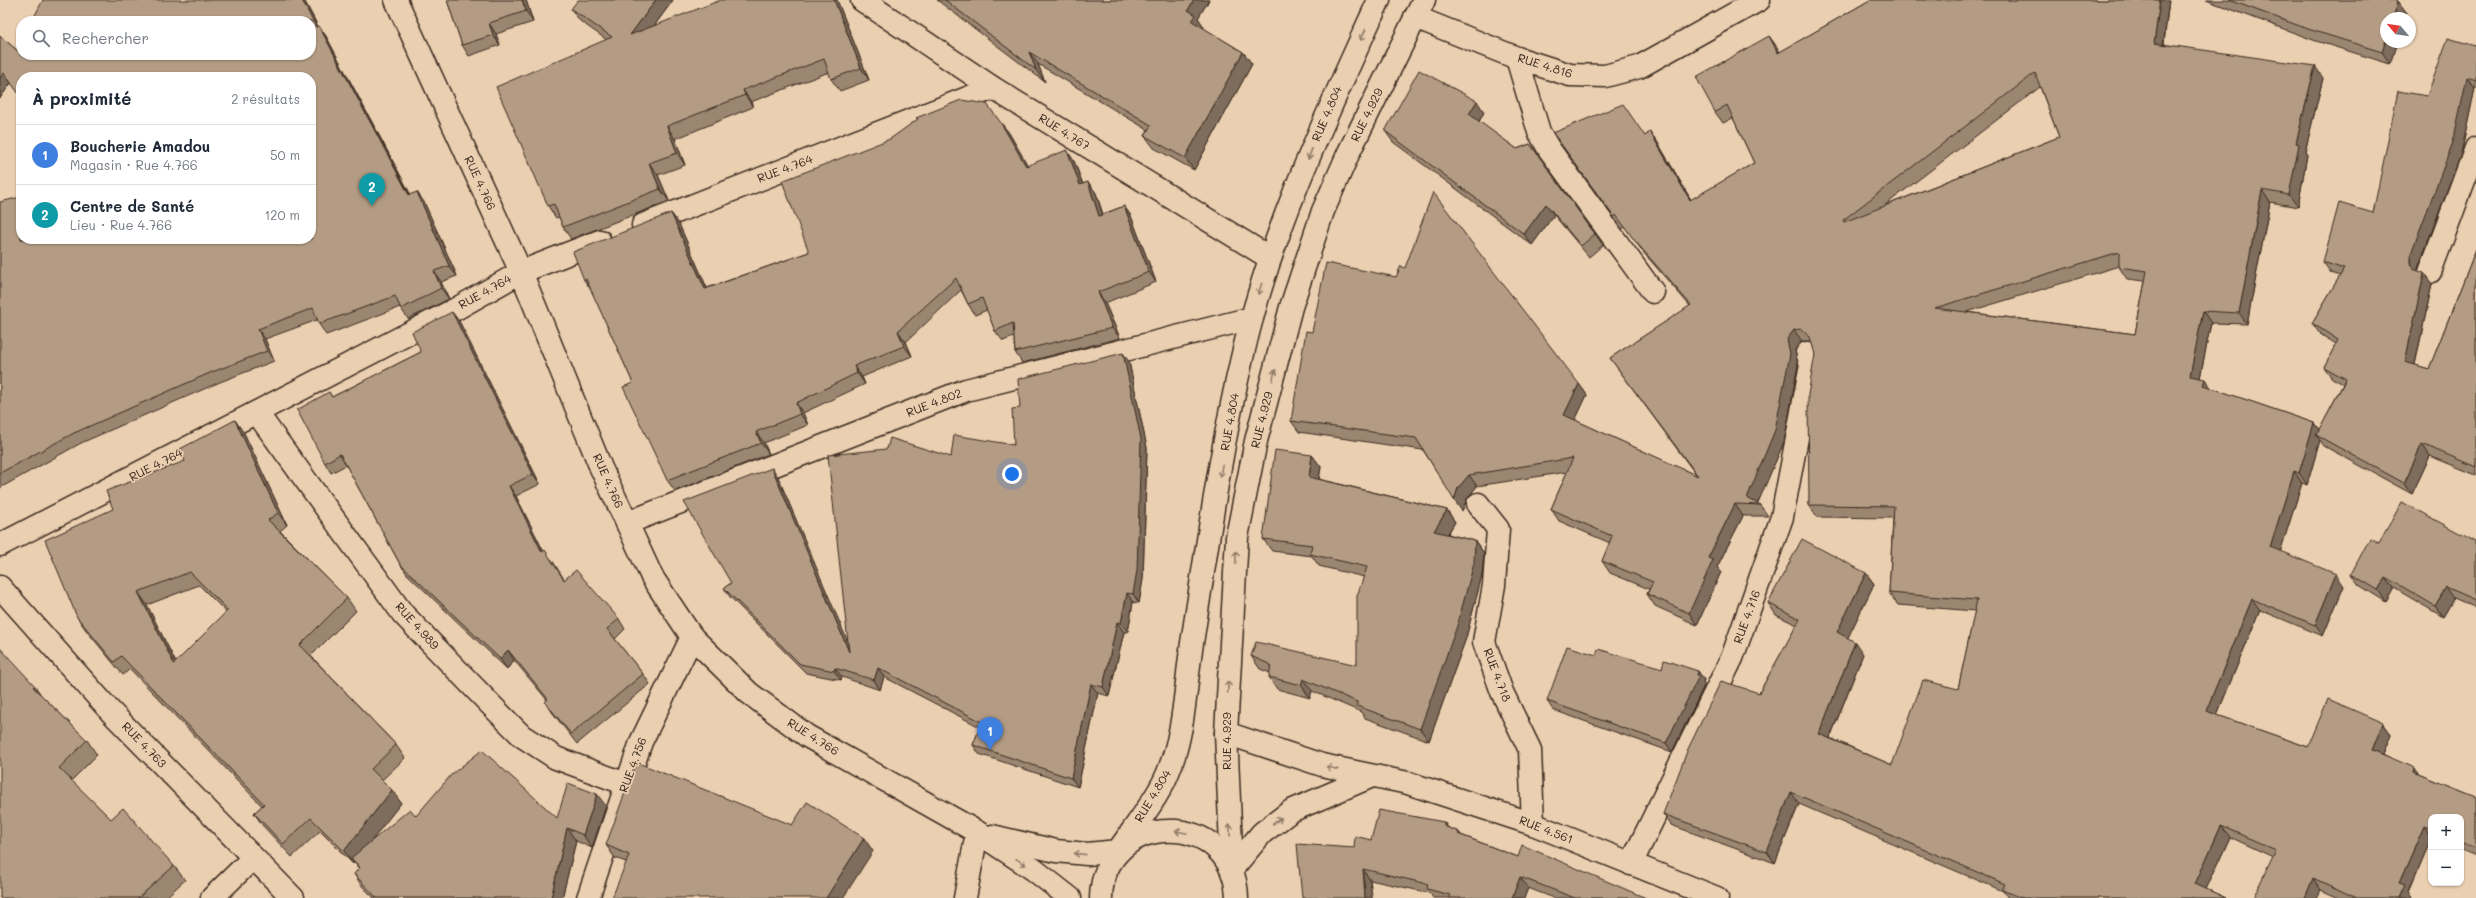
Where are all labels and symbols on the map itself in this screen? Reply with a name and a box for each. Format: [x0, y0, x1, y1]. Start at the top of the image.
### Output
north arrow [2380, 12, 2416, 48]
one-way arrow [1358, 29, 1366, 41]
street label: RUE 4.816 [1516, 49, 1575, 81]
street label: RUE 4.804 [1307, 83, 1345, 144]
street label: RUE 4.929 [1346, 85, 1386, 144]
street label: RUE 4.767 [1036, 109, 1093, 153]
one-way arrow [1306, 148, 1314, 160]
street label: RUE 4.764 [755, 150, 815, 186]
street label: RUE 4.766 [461, 153, 500, 212]
pin: 2 [359, 173, 385, 206]
street label: RUE 4.764 [455, 270, 514, 312]
one-way arrow [1256, 283, 1263, 296]
one-way arrow [1270, 369, 1278, 382]
street label: RUE 4.802 [904, 384, 964, 420]
street label: RUE 4.929 [1246, 390, 1276, 450]
street label: RUE 4.804 [1216, 392, 1242, 452]
street label: RUE 4.764 [126, 444, 185, 484]
street label: RUE 4.766 [590, 451, 628, 510]
your location [1002, 464, 1022, 484]
one-way arrow [1217, 464, 1225, 477]
one-way arrow [1232, 551, 1240, 564]
street label: RUE 4.716 [1729, 587, 1763, 646]
street label: RUE 4.989 [392, 598, 443, 652]
street label: RUE 4.718 [1480, 645, 1515, 704]
one-way arrow [1225, 681, 1232, 694]
street label: RUE 4.929 [1218, 712, 1234, 770]
street label: RUE 4.766 [785, 714, 842, 758]
pin: 1 [977, 717, 1003, 750]
street label: RUE 4.763 [119, 718, 171, 771]
street label: RUE 4.756 [615, 735, 649, 795]
one-way arrow [1326, 763, 1339, 771]
street label: RUE 4.804 [1130, 766, 1174, 825]
street label: RUE 4.561 [1517, 811, 1576, 847]
one-way arrow [1272, 817, 1283, 825]
one-way arrow [1226, 824, 1234, 837]
one-way arrow [1175, 827, 1188, 835]
one-way arrow [1074, 850, 1087, 857]
one-way arrow [1016, 857, 1027, 866]

